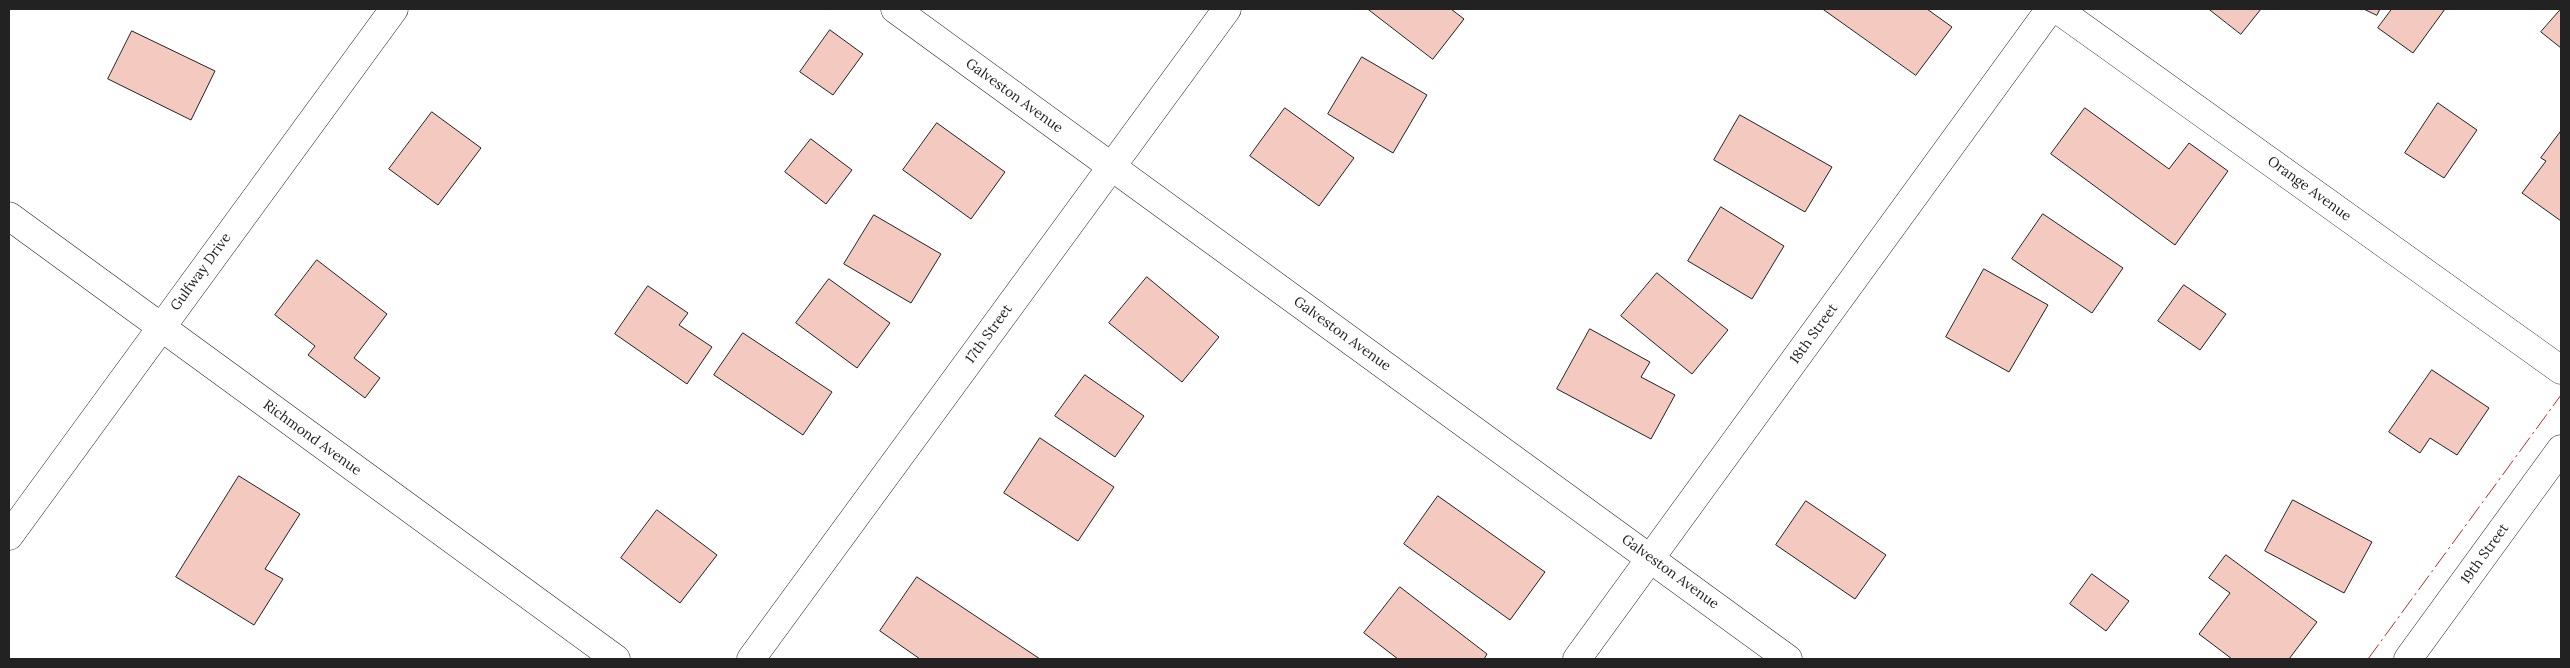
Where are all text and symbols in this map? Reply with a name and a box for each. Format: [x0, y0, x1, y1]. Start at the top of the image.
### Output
street label: Galveston Avenue [962, 55, 1066, 137]
street label: Orange Avenue [2264, 153, 2354, 225]
street label: Gulfway Drive [167, 230, 235, 314]
street label: Galveston Avenue [1290, 293, 1394, 375]
street label: 17th Street [962, 301, 1016, 367]
street label: 18th Street [1787, 301, 1841, 367]
street label: Richmond Avenue [260, 397, 364, 479]
street label: 19th Street [2458, 521, 2512, 587]
street label: Galveston Avenue [1618, 531, 1722, 613]

